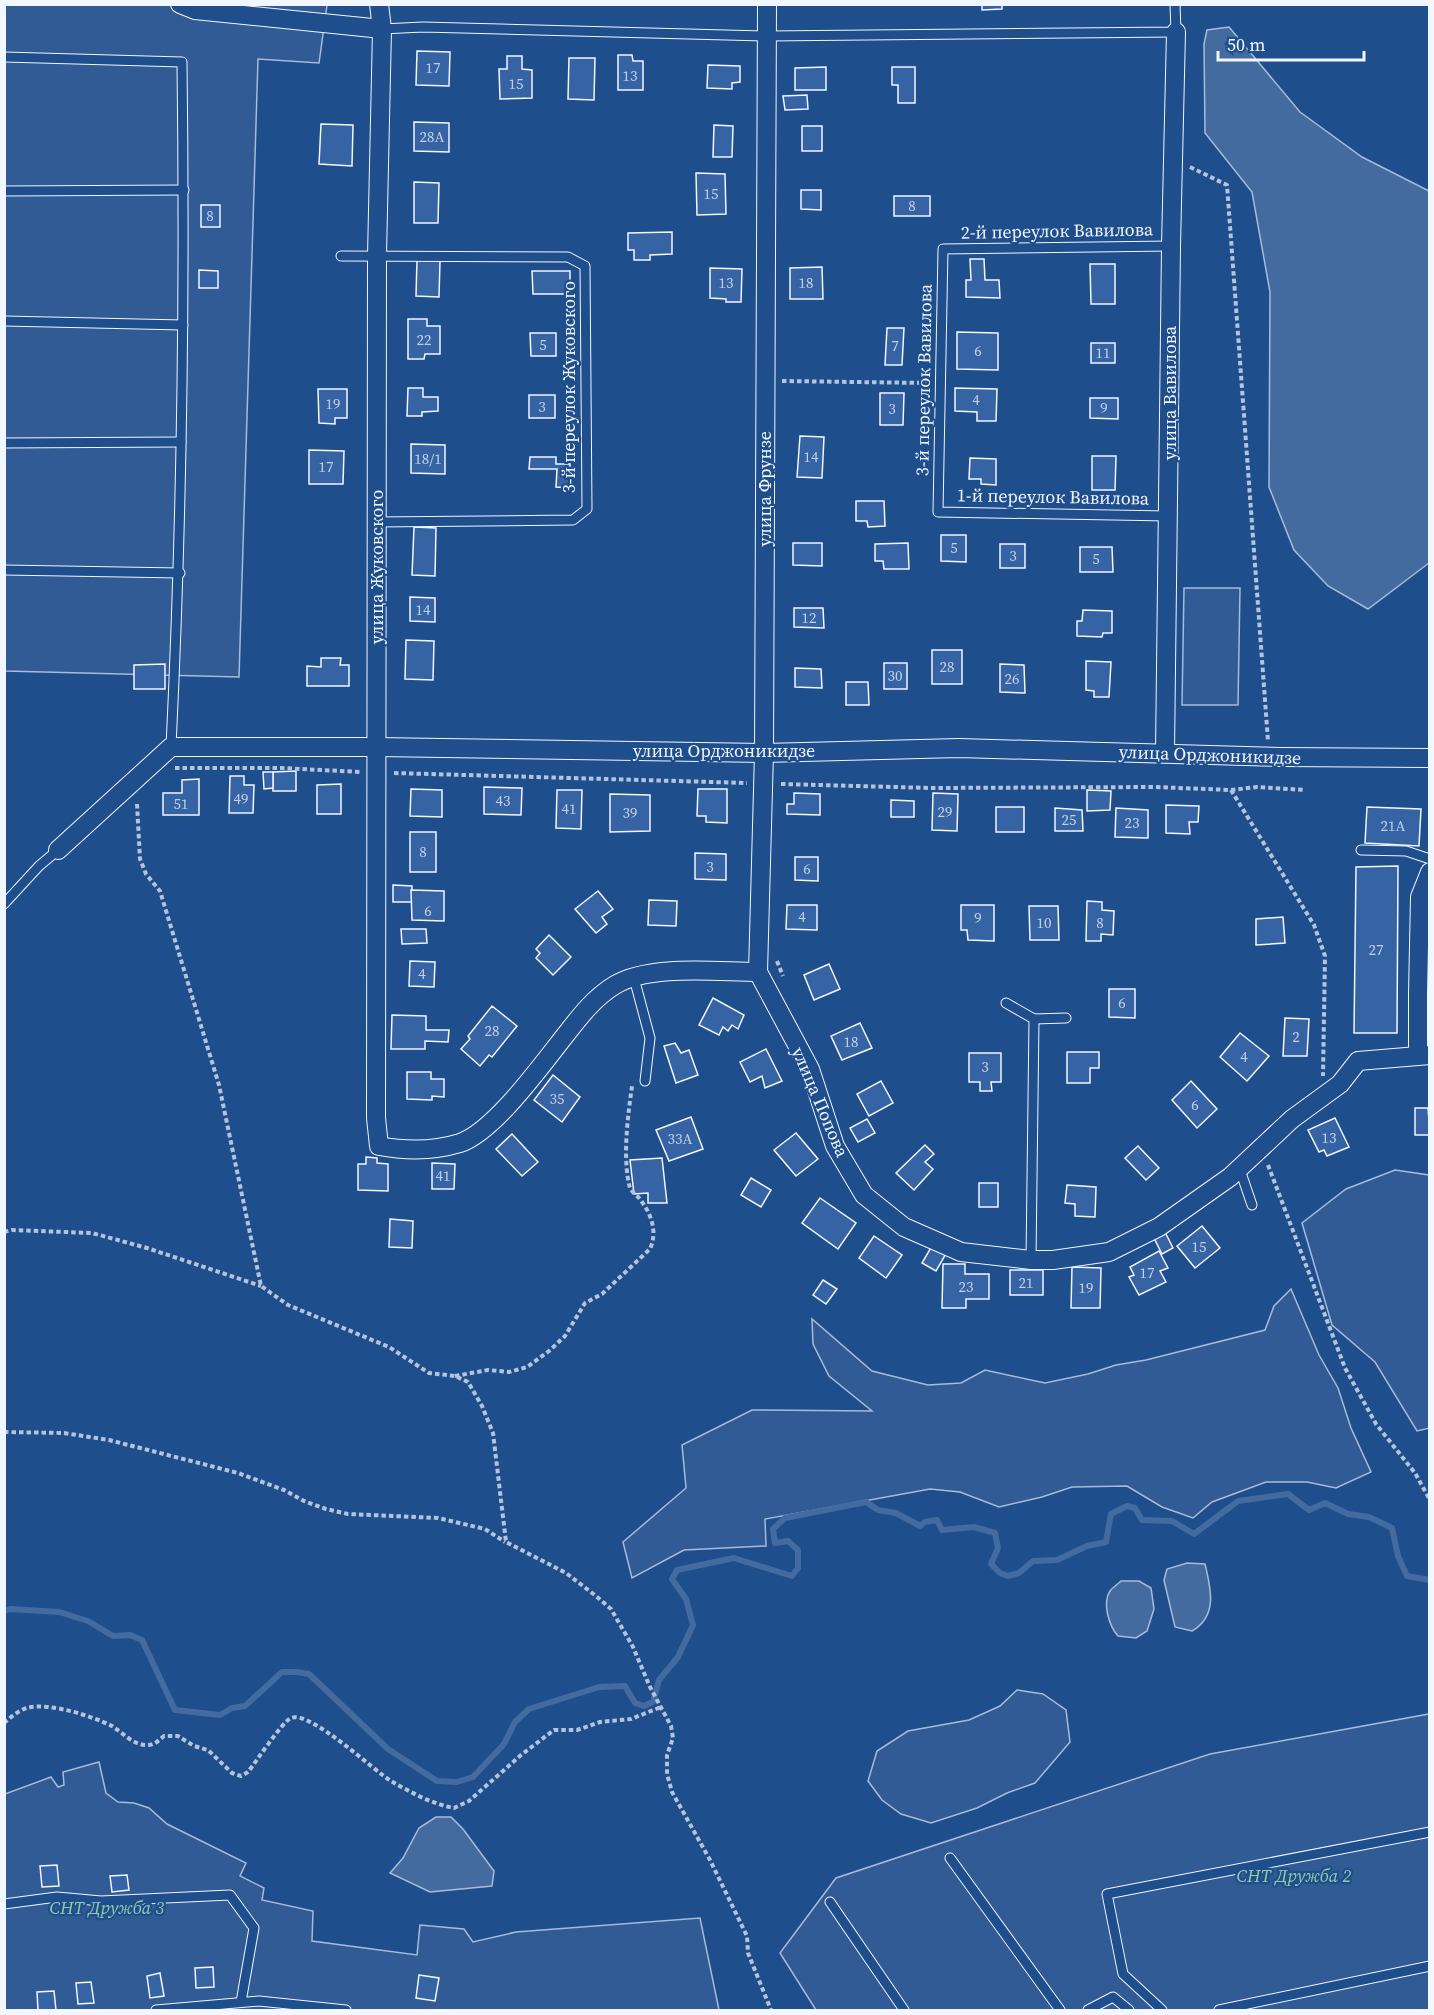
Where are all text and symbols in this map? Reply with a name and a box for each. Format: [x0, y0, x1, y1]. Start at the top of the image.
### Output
scale bar [1218, 24, 1364, 62]
text: 50 m [1227, 32, 1265, 57]
house number: 17 [425, 57, 441, 78]
house number: 13 [622, 65, 638, 86]
house number: 15 [508, 73, 524, 94]
house number: 28А [420, 126, 445, 147]
house number: 15 [703, 183, 719, 204]
house number: 8 [908, 195, 916, 216]
house number: 8 [206, 205, 214, 226]
street label: 2-й переулок Вавилова [961, 216, 1154, 245]
house number: 13 [718, 272, 734, 293]
house number: 18 [798, 272, 814, 293]
street label: 3-й переулок Жуковского [556, 281, 581, 493]
street label: 3-й переулок Вавилова [909, 283, 938, 476]
street label: улица Вавилова [1157, 325, 1182, 460]
house number: 22 [416, 329, 432, 350]
house number: 5 [539, 334, 547, 355]
house number: 7 [891, 335, 899, 356]
house number: 6 [974, 340, 982, 361]
house number: 11 [1095, 342, 1111, 363]
house number: 4 [972, 389, 980, 410]
house number: 19 [325, 393, 341, 414]
house number: 3 [538, 396, 546, 417]
house number: 9 [1100, 397, 1108, 418]
house number: 3 [888, 398, 896, 419]
street label: улица Фрунзе [752, 431, 777, 547]
house number: 14 [803, 446, 819, 467]
house number: 18/1 [414, 448, 442, 469]
house number: 17 [318, 456, 334, 477]
street label: 1-й переулок Вавилова [957, 482, 1150, 511]
street label: улица Жуковского [364, 490, 389, 644]
house number: 5 [950, 537, 958, 558]
house number: 3 [1009, 545, 1017, 566]
house number: 5 [1092, 548, 1100, 569]
house number: 14 [415, 599, 431, 620]
house number: 12 [801, 607, 817, 628]
house number: 28 [939, 656, 955, 677]
house number: 30 [887, 665, 903, 686]
house number: 26 [1004, 668, 1020, 689]
street label: улица Орджоникидзе [633, 738, 815, 763]
street label: улица Орджоникидзе [1118, 739, 1302, 770]
house number: 49 [233, 788, 249, 809]
house number: 43 [495, 790, 511, 811]
house number: 51 [173, 793, 189, 814]
house number: 41 [561, 798, 577, 819]
house number: 29 [937, 801, 953, 822]
house number: 39 [622, 802, 638, 823]
house number: 25 [1061, 809, 1077, 830]
house number: 23 [1124, 812, 1140, 833]
house number: 21А [1381, 815, 1406, 836]
house number: 8 [419, 841, 427, 862]
house number: 3 [706, 856, 714, 877]
house number: 6 [803, 858, 811, 879]
house number: 6 [424, 900, 432, 921]
house number: 4 [798, 906, 806, 927]
house number: 9 [974, 907, 982, 928]
house number: 10 [1036, 912, 1052, 933]
house number: 8 [1096, 912, 1104, 933]
house number: 27 [1368, 939, 1384, 960]
house number: 4 [418, 963, 426, 984]
house number: 6 [1118, 992, 1126, 1013]
house number: 28 [484, 1020, 500, 1041]
house number: 2 [1292, 1026, 1300, 1047]
house number: 18 [843, 1031, 859, 1052]
street label: улица Попова [786, 1043, 855, 1162]
house number: 4 [1240, 1046, 1248, 1067]
house number: 3 [981, 1056, 989, 1077]
house number: 35 [549, 1088, 565, 1109]
house number: 6 [1191, 1094, 1199, 1115]
house number: 13 [1321, 1127, 1337, 1148]
house number: 33А [668, 1128, 693, 1149]
house number: 41 [435, 1165, 451, 1186]
house number: 15 [1191, 1236, 1207, 1257]
house number: 17 [1139, 1262, 1155, 1283]
house number: 21 [1018, 1272, 1034, 1293]
house number: 23 [958, 1276, 974, 1297]
house number: 19 [1078, 1277, 1094, 1298]
park label: СНТ Дружба 2 [1236, 1863, 1352, 1888]
park label: СНТ Дружба 3 [49, 1895, 165, 1920]

